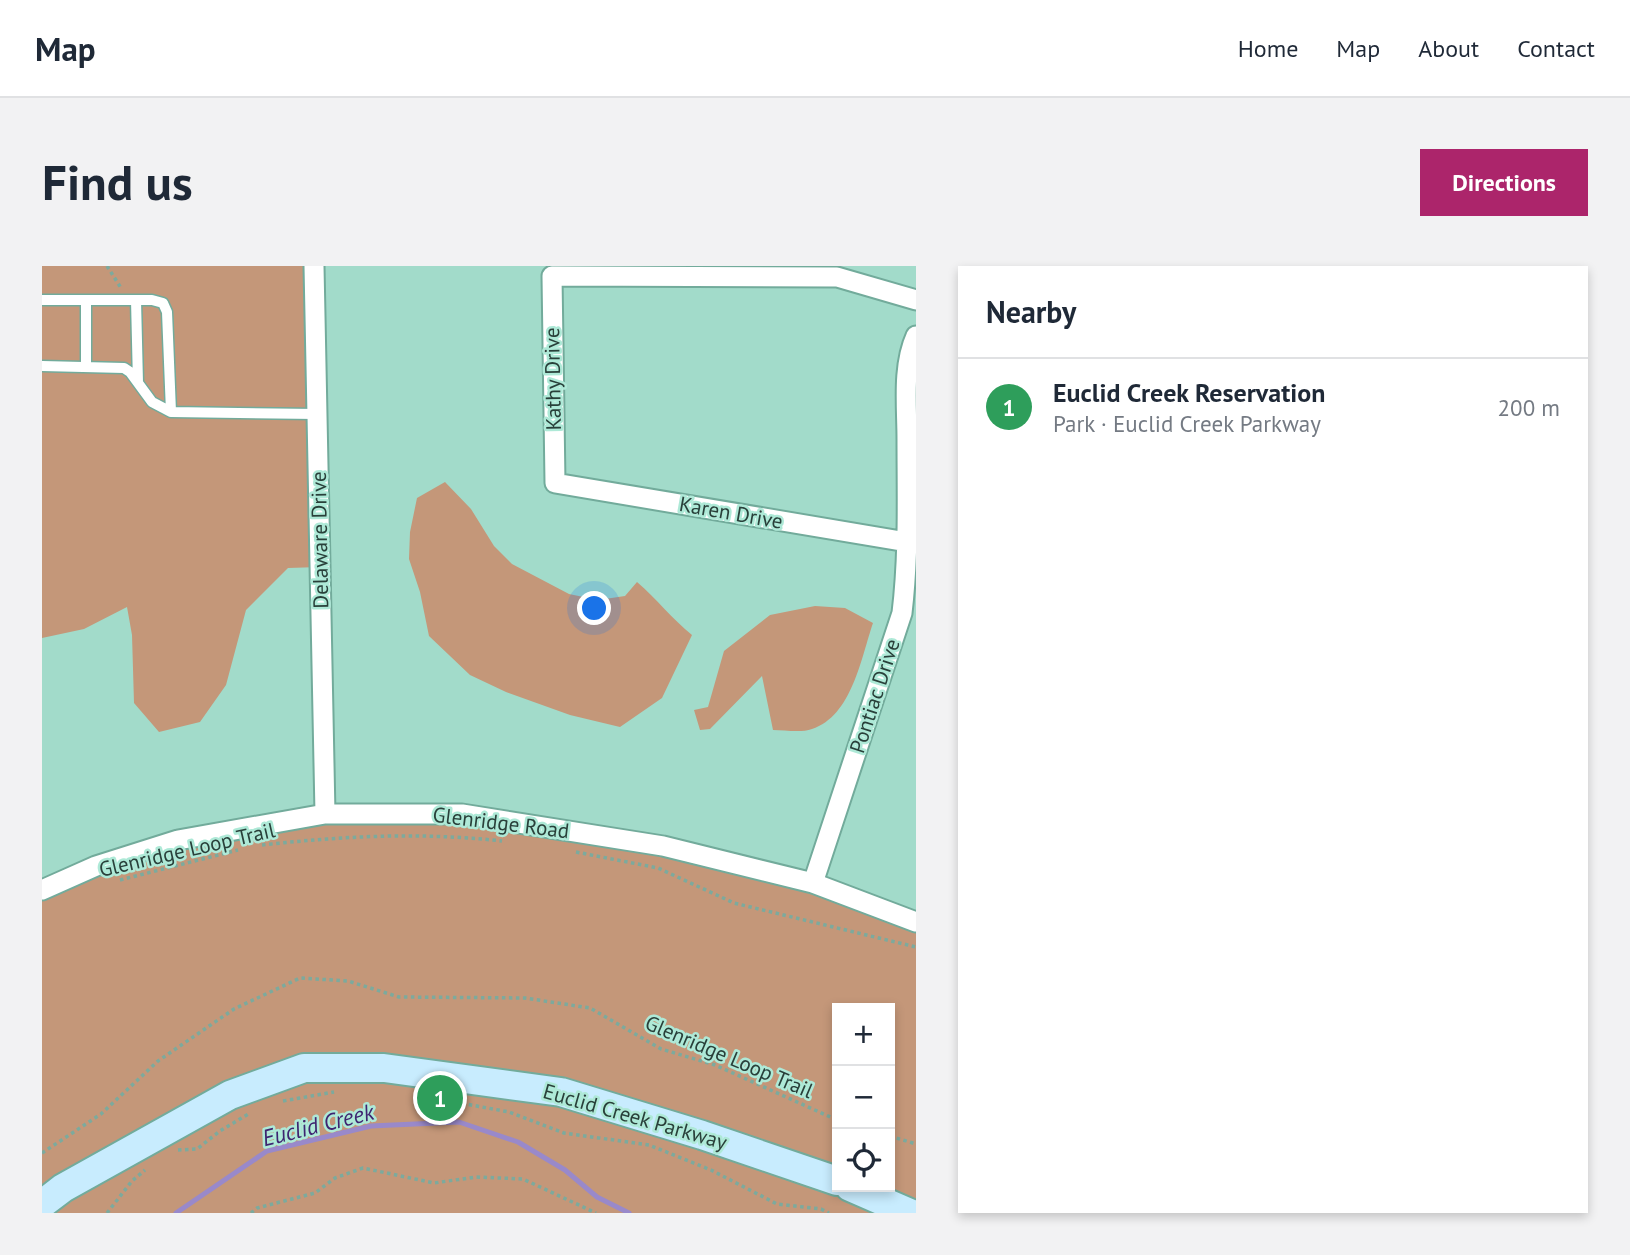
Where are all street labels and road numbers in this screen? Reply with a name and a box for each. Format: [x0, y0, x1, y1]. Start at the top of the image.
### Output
street label: Kathy Drive [538, 327, 567, 431]
street label: Delaware Drive [305, 471, 334, 609]
street label: Karen Drive [677, 490, 785, 535]
street label: Pontiac Drive [843, 635, 906, 756]
street label: Glenridge Road [431, 801, 571, 844]
street label: Glenridge Loop Trail [96, 816, 278, 883]
street label: Glenridge Loop Trail [641, 1009, 817, 1104]
street label: Euclid Creek Parkway [540, 1077, 730, 1156]

